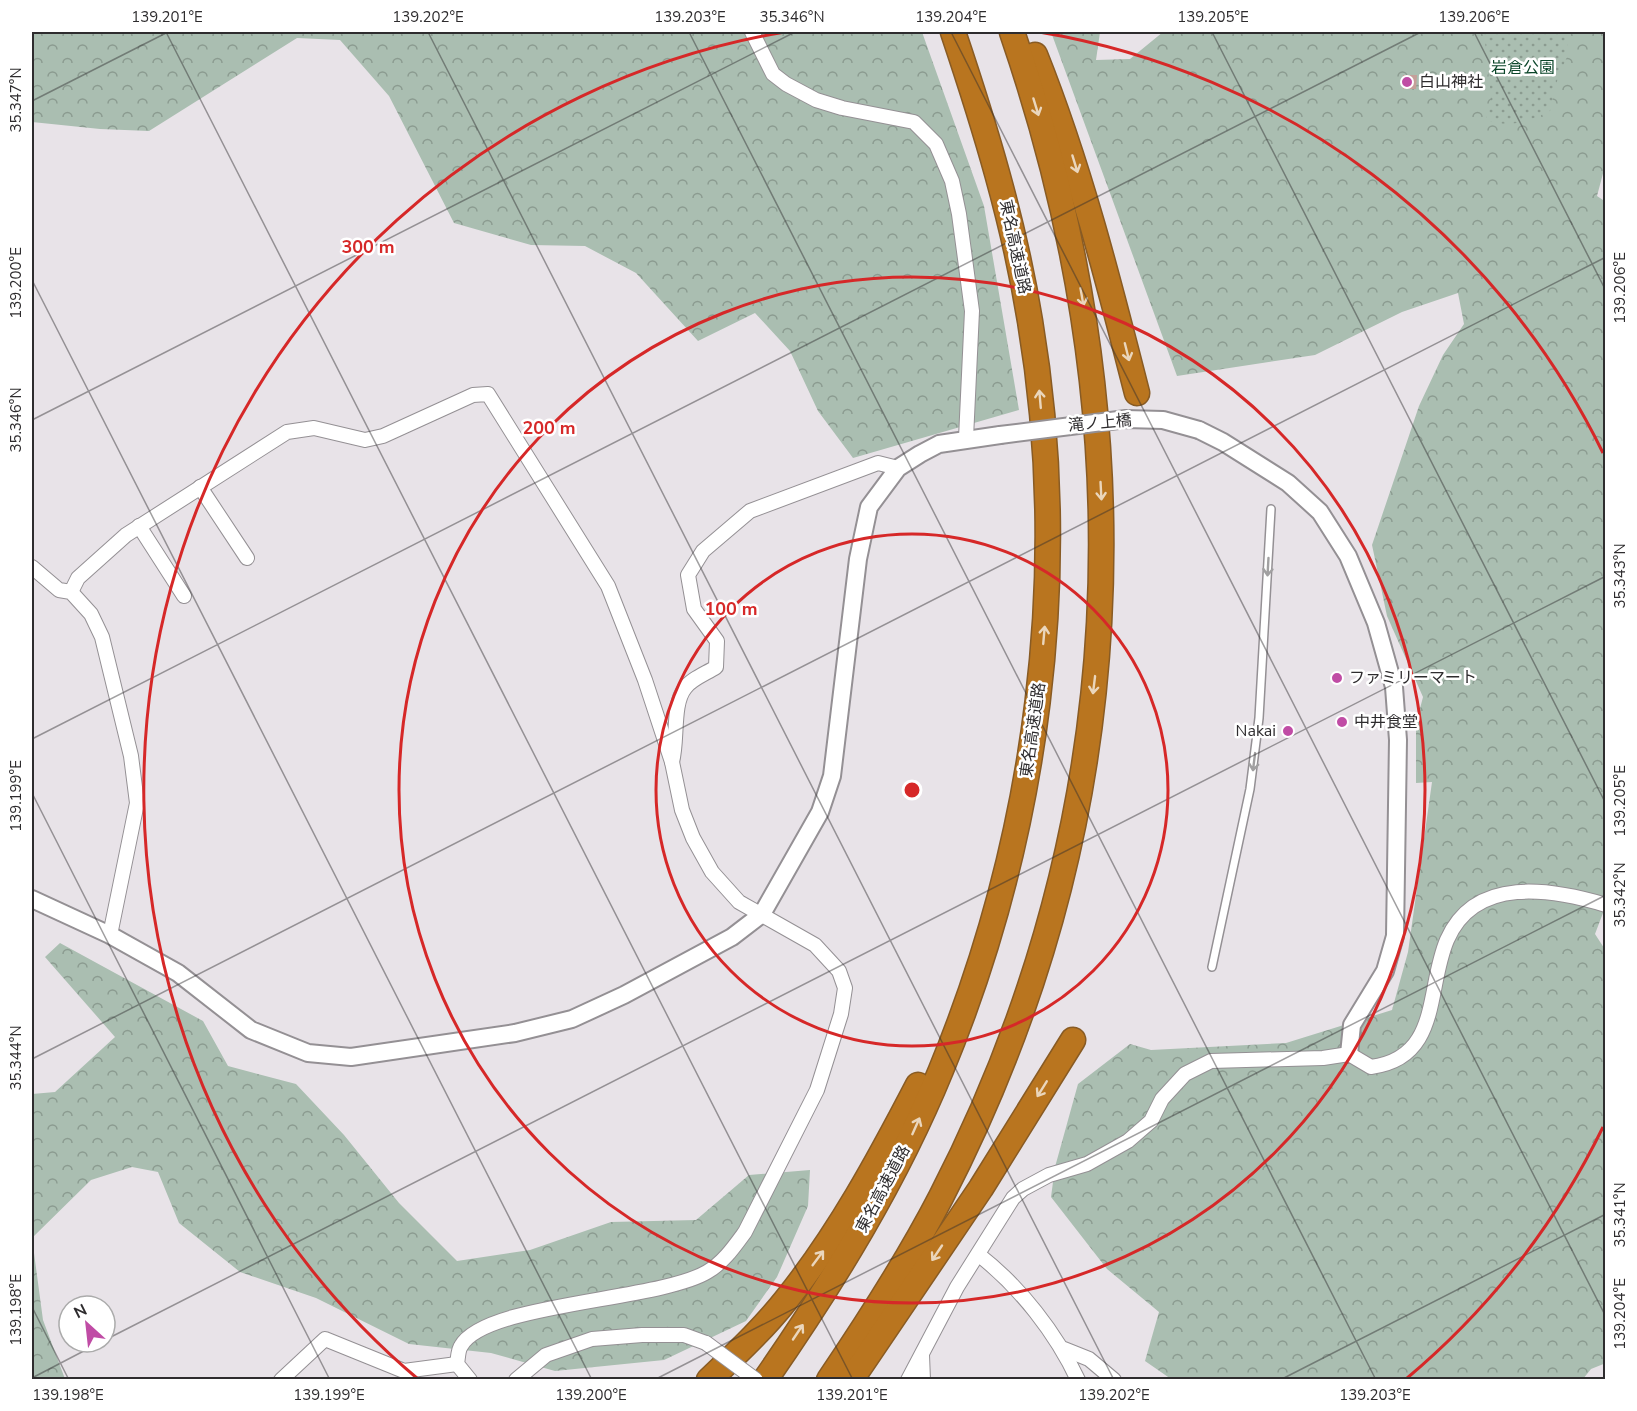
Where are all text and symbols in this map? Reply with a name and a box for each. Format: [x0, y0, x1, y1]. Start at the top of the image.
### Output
text: 139.201°E [131, 7, 203, 27]
text: 139.202°E [392, 7, 464, 27]
text: 139.203°E [654, 7, 726, 27]
text: 35.346°N [759, 7, 825, 27]
text: 139.204°E [915, 7, 987, 27]
text: 139.205°E [1177, 7, 1249, 27]
text: 139.206°E [1438, 7, 1510, 27]
park label: 岩倉公園 [1491, 57, 1555, 79]
text: 35.347°N [6, 67, 26, 133]
place label: 白山神社 [1419, 71, 1483, 93]
marker: 白山神社 [1400, 75, 1414, 89]
one-way arrow [1031, 97, 1042, 116]
one-way arrow [1070, 154, 1081, 173]
street label: 東名高速道路 [994, 198, 1036, 296]
text: 300 m [341, 235, 395, 259]
text: 139.200°E [6, 247, 26, 319]
text: 139.206°E [1610, 252, 1630, 324]
one-way arrow [1076, 286, 1087, 306]
one-way arrow [1121, 342, 1133, 361]
text: 35.346°N [6, 387, 26, 453]
one-way arrow [1034, 389, 1045, 409]
street label: 滝ノ上橋 [1067, 409, 1133, 437]
text: 200 m [522, 416, 576, 440]
one-way arrow [1095, 480, 1106, 500]
text: 35.343°N [1610, 543, 1630, 609]
one-way arrow [1262, 557, 1273, 577]
text: 100 m [704, 597, 758, 621]
one-way arrow [1039, 626, 1050, 646]
place label: ファミリーマート [1349, 667, 1477, 689]
marker: ファミリーマート [1330, 671, 1344, 685]
one-way arrow [1089, 675, 1100, 695]
street label: 東名高速道路 [1015, 681, 1051, 779]
place label: 中井食堂 [1354, 711, 1418, 733]
marker: 中井食堂 [1335, 715, 1349, 729]
place label: Nakai [1236, 720, 1276, 742]
marker: Nakai [1281, 724, 1295, 738]
one-way arrow [1248, 751, 1259, 771]
text: 139.199°E [6, 760, 26, 832]
text: 139.205°E [1610, 765, 1630, 837]
centre of rings [902, 780, 922, 800]
text: 35.342°N [1610, 862, 1630, 928]
text: 35.344°N [6, 1025, 26, 1091]
one-way arrow [1036, 1080, 1048, 1097]
one-way arrow [911, 1117, 922, 1136]
street label: 東名高速道路 [851, 1141, 915, 1237]
text: 35.341°N [1610, 1182, 1630, 1248]
one-way arrow [931, 1244, 943, 1261]
one-way arrow [812, 1250, 824, 1266]
text: 139.198°E [6, 1274, 26, 1346]
text: 139.204°E [1610, 1278, 1630, 1350]
north arrow [57, 1294, 117, 1354]
text: N [70, 1299, 91, 1324]
one-way arrow [792, 1323, 805, 1340]
text: 139.198°E [32, 1385, 104, 1405]
text: 139.199°E [293, 1385, 365, 1405]
text: 139.200°E [555, 1385, 627, 1405]
text: 139.201°E [816, 1385, 888, 1405]
text: 139.202°E [1078, 1385, 1150, 1405]
text: 139.203°E [1339, 1385, 1411, 1405]

